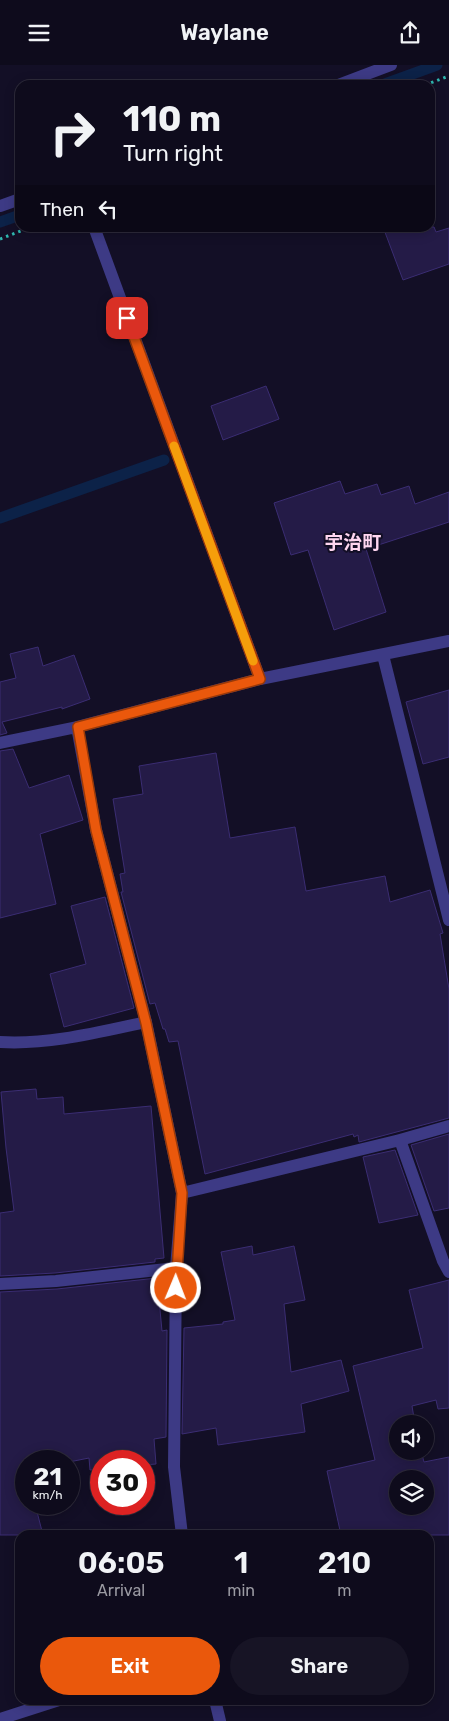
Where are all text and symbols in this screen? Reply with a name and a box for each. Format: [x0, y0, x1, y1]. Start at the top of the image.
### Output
icon: menu [25, 19, 53, 47]
text: Waylane [180, 19, 269, 46]
icon: share [396, 19, 424, 47]
text: 110 m [123, 98, 221, 140]
icon: right [40, 100, 105, 165]
text: Turn right [123, 140, 223, 167]
icon: left [94, 195, 122, 223]
text: Then [40, 198, 84, 221]
pin [106, 297, 148, 339]
icon: arrive [113, 304, 141, 332]
district label: 宇治町 [324, 531, 382, 554]
position arrow [149, 1261, 201, 1313]
map controls [389, 1415, 434, 1515]
button: sound [389, 1415, 434, 1460]
speed limit sign: 30 [90, 1450, 155, 1515]
text: 21 [33, 1462, 62, 1491]
button: layers [389, 1470, 434, 1515]
text: km/h [33, 1488, 62, 1502]
text: 06:05 [78, 1545, 164, 1581]
text: 1 [234, 1545, 248, 1581]
text: 210 [318, 1545, 371, 1581]
text: Arrival [97, 1581, 145, 1600]
text: min [227, 1581, 255, 1600]
text: m [337, 1581, 352, 1600]
button: Exit [40, 1637, 220, 1695]
button: Share [230, 1637, 409, 1695]

